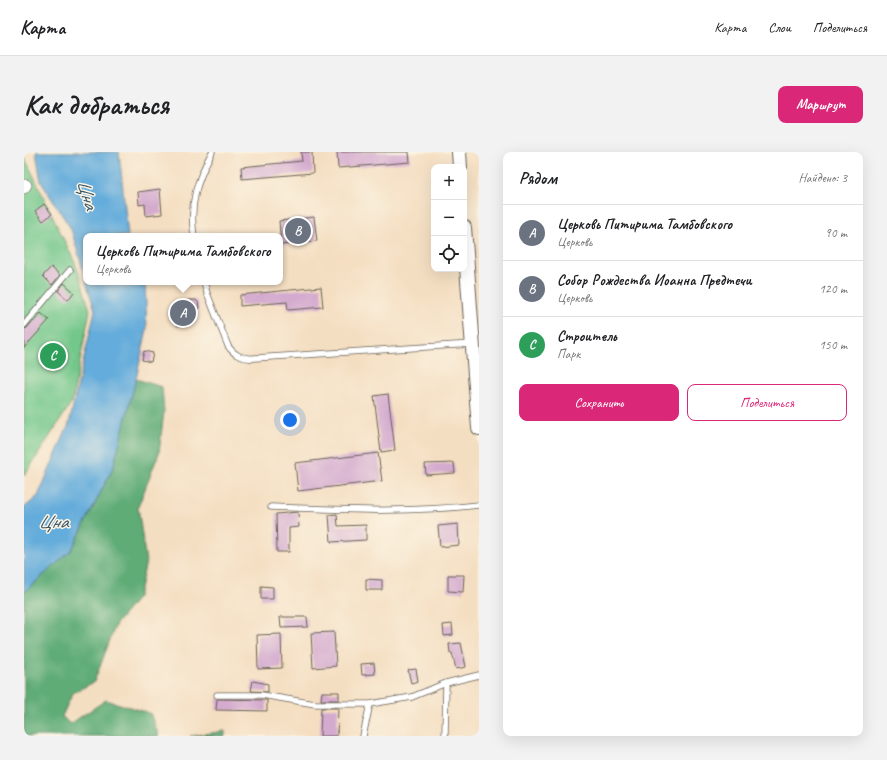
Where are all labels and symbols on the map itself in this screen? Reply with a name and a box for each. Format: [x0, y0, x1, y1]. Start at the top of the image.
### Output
water label: Цна [71, 176, 105, 214]
pin: B [285, 216, 311, 246]
pin: A [170, 298, 196, 328]
pin: C [40, 341, 66, 371]
your location [280, 410, 300, 430]
water label: Цна [38, 509, 70, 534]

